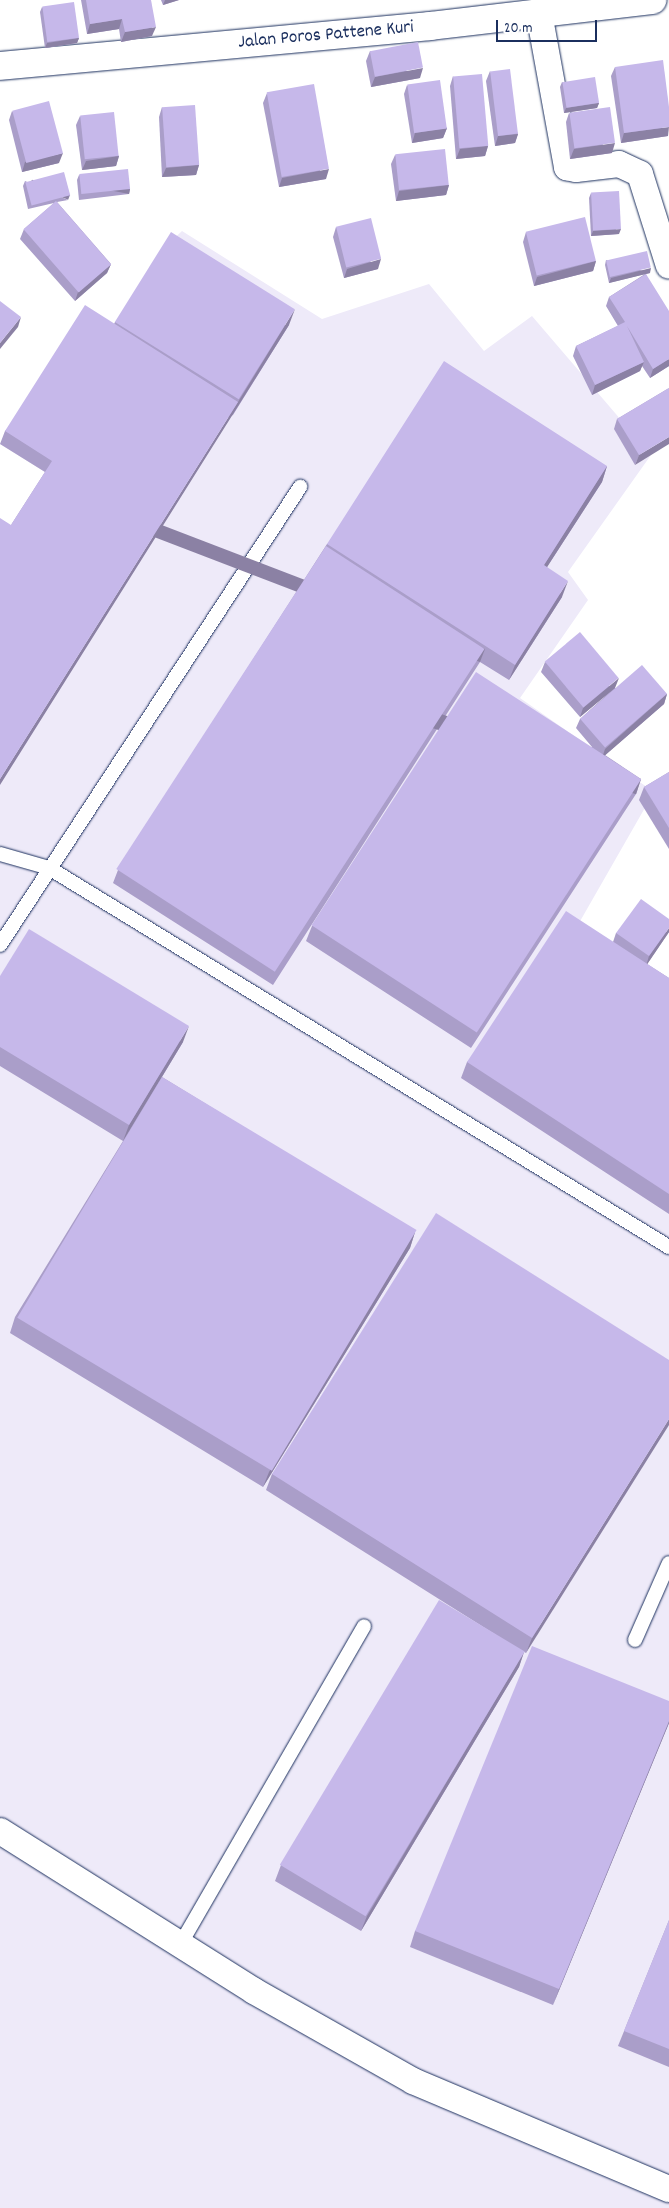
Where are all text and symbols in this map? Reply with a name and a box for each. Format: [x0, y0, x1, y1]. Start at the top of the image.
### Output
scale bar [499, 10, 600, 42]
street label: Jalan Poros Pattene Kuri [237, 17, 415, 55]
text: 20 m [504, 18, 532, 40]

